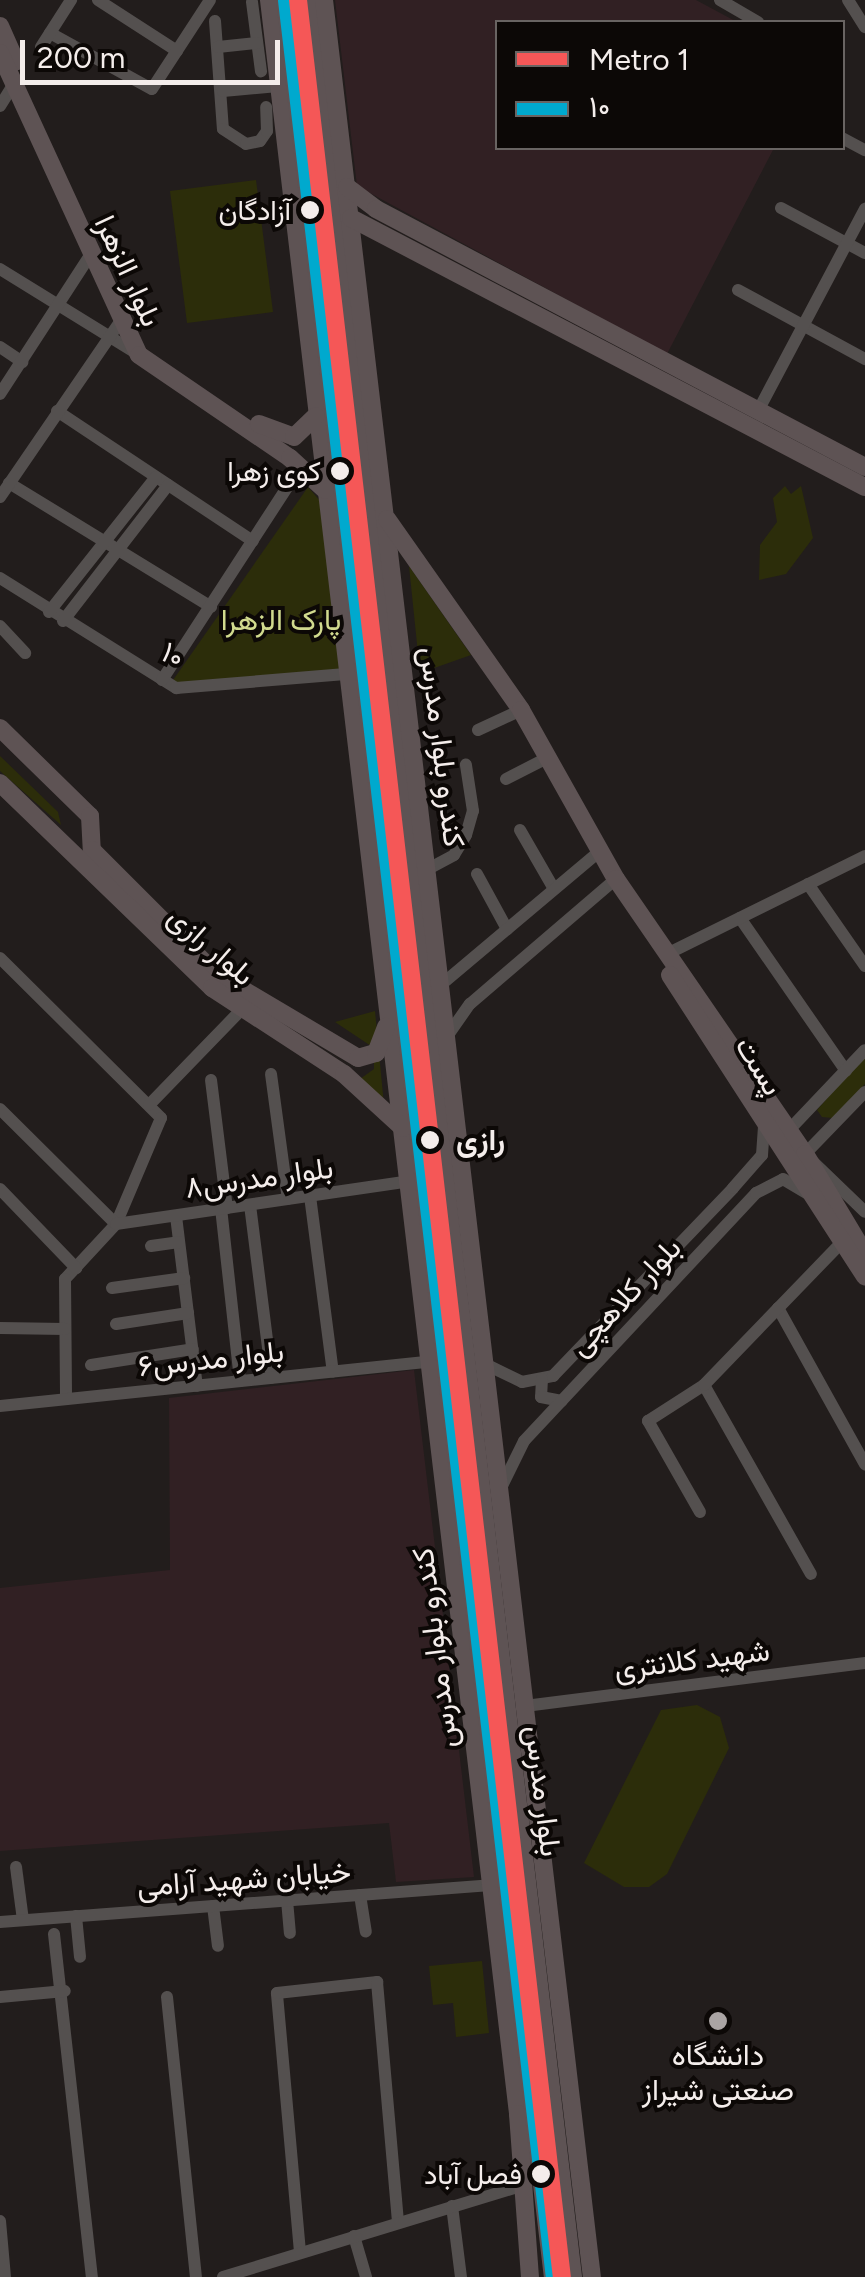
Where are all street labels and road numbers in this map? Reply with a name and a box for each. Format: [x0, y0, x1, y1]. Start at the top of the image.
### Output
street label: بلوار الزهرا [87, 210, 169, 332]
street label: ۱۰ [156, 634, 190, 676]
street label: کندرو بلوار مدرس [412, 645, 472, 849]
street label: بلوار رازی [160, 899, 262, 993]
street label: پست [727, 1030, 791, 1102]
street label: بلوار مدرس۸ [183, 1150, 335, 1206]
street label: بلوار کلاهچی [561, 1230, 689, 1364]
street label: بلوار مدرس۶ [136, 1333, 286, 1385]
street label: کندرو بلوار مدرس [405, 1546, 465, 1750]
street label: شهید کلانتری [612, 1633, 772, 1687]
street label: بلوار مدرس [517, 1723, 569, 1859]
street label: خیابان شهید آرامی [136, 1854, 352, 1904]

